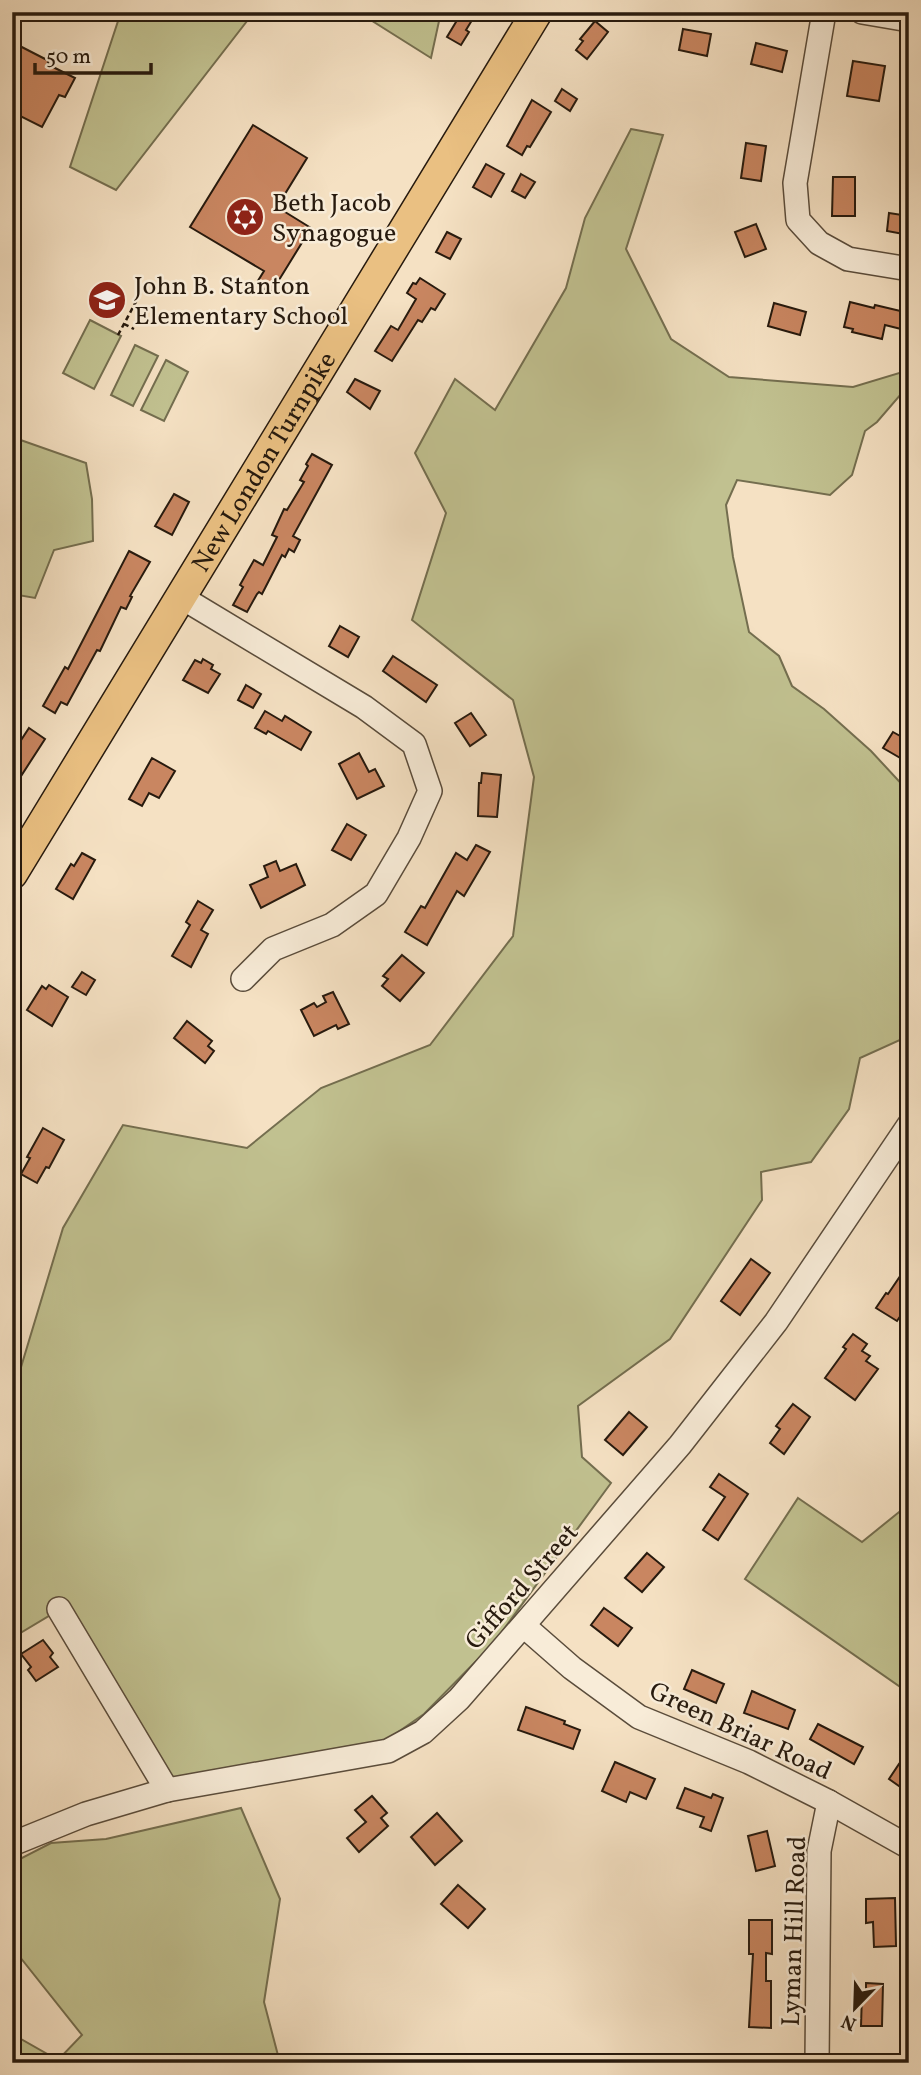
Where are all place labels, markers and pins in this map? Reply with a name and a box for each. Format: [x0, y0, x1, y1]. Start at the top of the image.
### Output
place label: Beth Jacob Synagogue [272, 186, 396, 252]
synagogue icon: Beth Jacob Synagogue [224, 196, 266, 238]
place label: John B. Stanton Elementary School [134, 269, 348, 335]
school or university icon: John B. Stanton Elementary School [86, 279, 128, 321]

